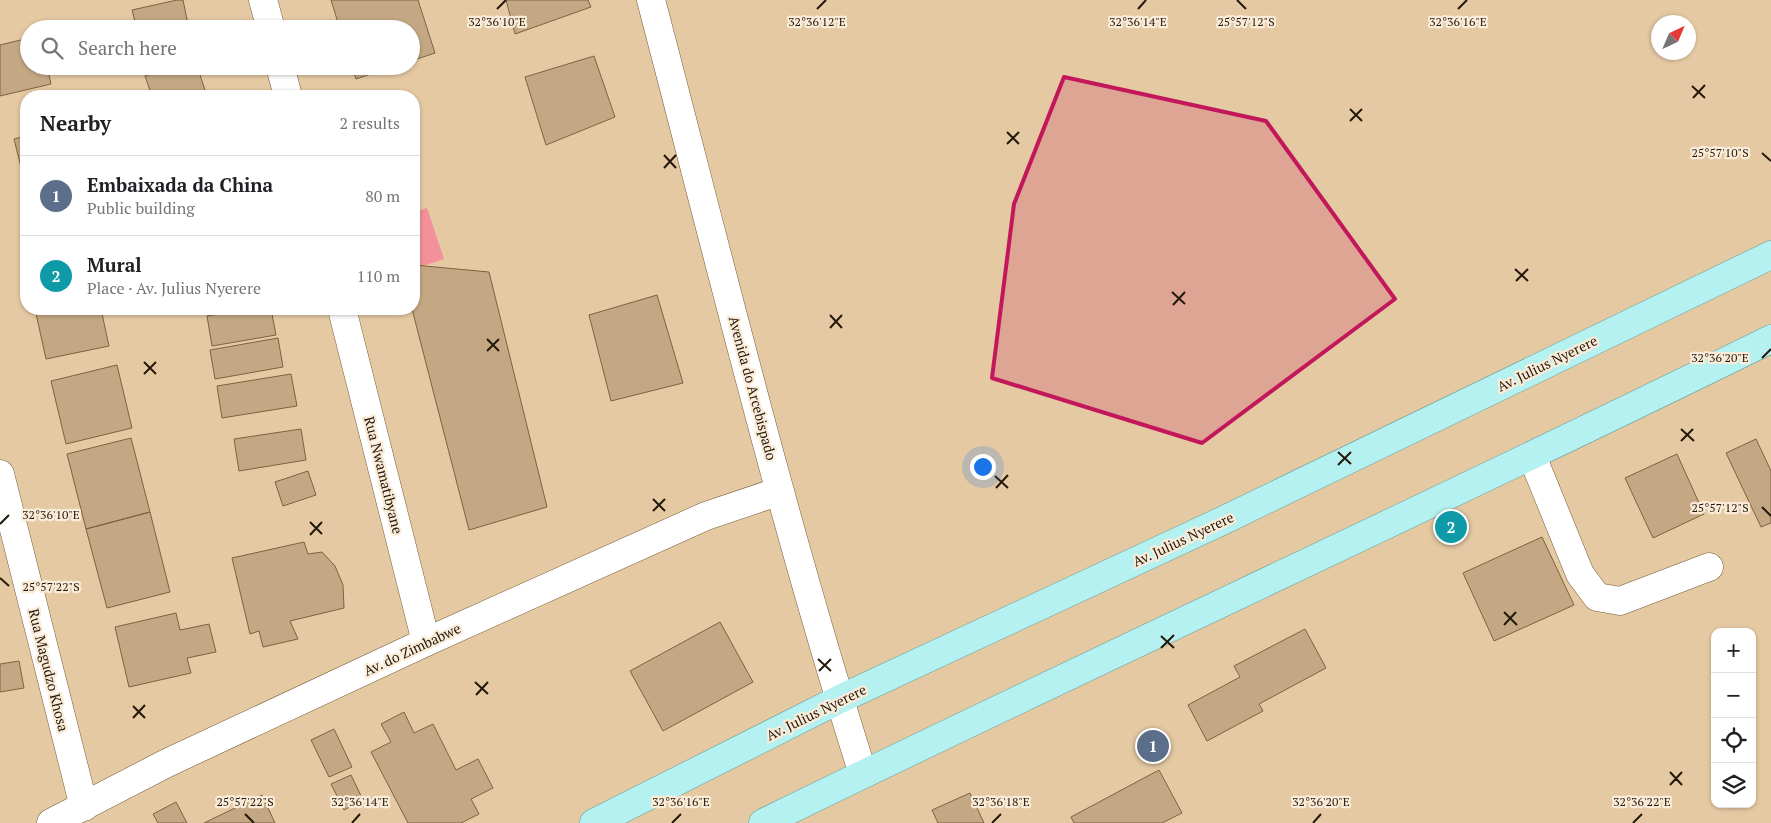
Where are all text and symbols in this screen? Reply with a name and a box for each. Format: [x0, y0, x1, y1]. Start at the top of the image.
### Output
text: 32°36'10"E [468, 14, 526, 29]
text: 32°36'12"E [788, 14, 846, 29]
text: 32°36'14"E [1109, 14, 1167, 29]
text: 25°57'12"S [1217, 14, 1275, 29]
text: 32°36'16"E [1429, 14, 1487, 29]
north arrow [1651, 15, 1696, 60]
search box [20, 20, 420, 75]
icon: search [38, 34, 66, 62]
text: Search here [78, 35, 177, 60]
text: Nearby [40, 109, 111, 137]
text: 2 results [340, 112, 400, 134]
text: 25°57'10"S [1691, 145, 1749, 160]
text: Embaixada da China [87, 172, 273, 197]
text: 1 [51, 185, 61, 207]
text: 80 m [365, 185, 400, 207]
text: Public building [87, 197, 195, 219]
text: Mural [87, 252, 142, 277]
text: 2 [51, 265, 61, 287]
text: 110 m [357, 265, 400, 287]
text: Place · Av. Julius Nyerere [87, 277, 261, 299]
street label: Avenida do Arcebispado [725, 314, 781, 462]
street label: Av. Julius Nyerere [1494, 330, 1600, 396]
text: 32°36'20"E [1691, 350, 1749, 365]
street label: Rua Nwamatibyane [360, 414, 408, 536]
your location [970, 454, 996, 480]
text: 25°57'12"S [1691, 500, 1749, 515]
text: 32°36'10"E [22, 507, 80, 522]
street label: Av. Julius Nyerere [1129, 507, 1237, 571]
pin: 2 [1435, 508, 1467, 546]
text: 25°57'22"S [22, 579, 80, 594]
street label: Rua Magudzo Khosa [25, 607, 73, 733]
street label: Av. do Zimbabwe [360, 618, 464, 680]
map controls [1711, 628, 1756, 808]
button: + [1711, 628, 1756, 673]
button: − [1711, 673, 1756, 718]
street label: Av. Julius Nyerere [763, 679, 869, 745]
button: locate [1711, 718, 1756, 763]
pin: 1 [1137, 727, 1169, 765]
button: layers [1711, 763, 1756, 808]
text: 25°57'22"S [216, 794, 274, 809]
text: 32°36'14"E [331, 794, 389, 809]
text: 32°36'16"E [652, 794, 710, 809]
text: 32°36'18"E [972, 794, 1030, 809]
text: 32°36'20"E [1292, 794, 1350, 809]
text: 32°36'22"E [1613, 794, 1671, 809]

